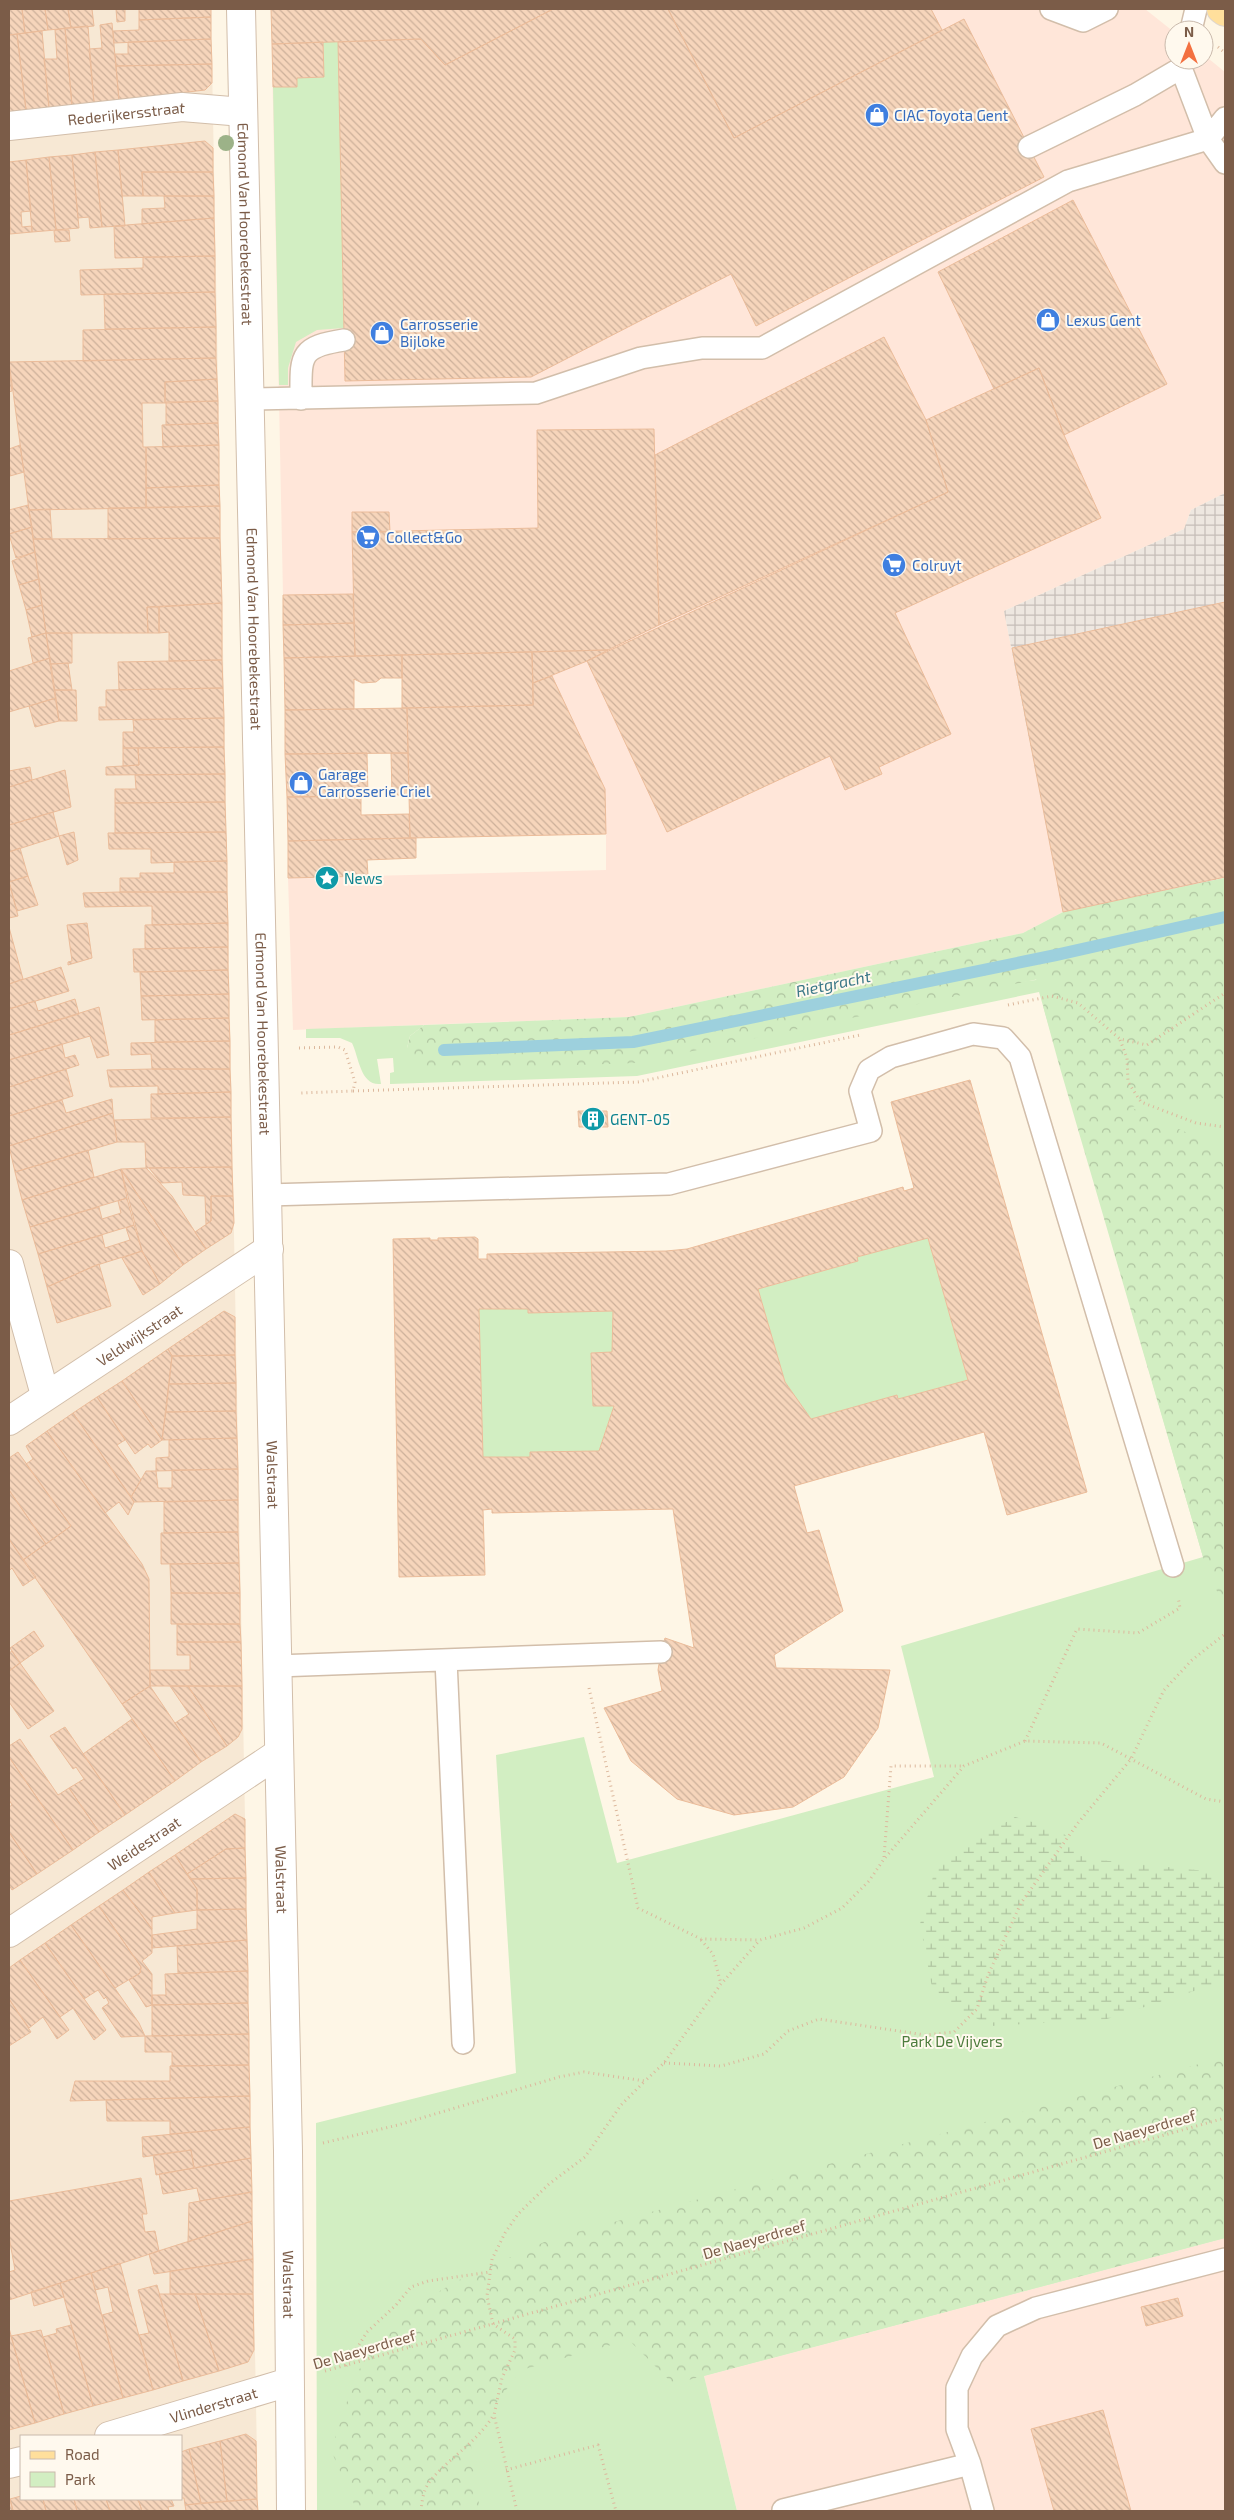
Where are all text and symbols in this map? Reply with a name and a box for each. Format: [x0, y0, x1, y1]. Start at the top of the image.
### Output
north arrow [1164, 20, 1214, 70]
text: N [1184, 23, 1194, 40]
street label: Rederijkersstraat [67, 98, 186, 129]
shop icon: CIAC Toyota Gent [864, 102, 890, 128]
place label: CIAC Toyota Gent [894, 106, 1009, 124]
street label: Edmond Van Hoorebekestraat [234, 122, 257, 326]
shop icon: Lexus Gent [1035, 307, 1061, 333]
place label: Lexus Gent [1066, 311, 1141, 329]
place label: Carrosserie Bijloke [400, 315, 478, 351]
shop icon: Carrosserie Bijloke [369, 320, 395, 346]
supermarket icon: Collect&Go [355, 524, 381, 550]
street label: Edmond Van Hoorebekestraat [243, 527, 266, 731]
place label: Collect&Go [386, 528, 463, 546]
supermarket icon: Colruyt [881, 552, 907, 578]
place label: Colruyt [912, 556, 962, 574]
place label: Garage Carrosserie Criel [318, 765, 431, 800]
shop icon: Garage Carrosserie Criel [288, 770, 314, 796]
place icon: News [314, 865, 340, 891]
place label: News [344, 869, 383, 887]
street label: Edmond Van Hoorebekestraat [252, 932, 275, 1136]
water label: Rietgracht [794, 966, 873, 1000]
building icon: GENT-05 [580, 1106, 606, 1132]
place label: GENT-05 [610, 1110, 670, 1128]
street label: Veldwijkstraat [93, 1300, 186, 1370]
street label: Walstraat [263, 1440, 283, 1509]
street label: Weidestraat [104, 1812, 184, 1874]
street label: Walstraat [272, 1845, 292, 1914]
park label: Park De Vijvers [901, 2032, 1003, 2051]
street label: De Naeyerdreef [1090, 2106, 1198, 2152]
street label: De Naeyerdreef [700, 2216, 808, 2262]
street label: Walstraat [280, 2250, 298, 2319]
street label: De Naeyerdreef [310, 2326, 418, 2372]
street label: Vlinderstraat [168, 2383, 260, 2426]
legend [20, 2435, 182, 2500]
text: Road [65, 2445, 100, 2463]
text: Park [65, 2470, 96, 2488]

